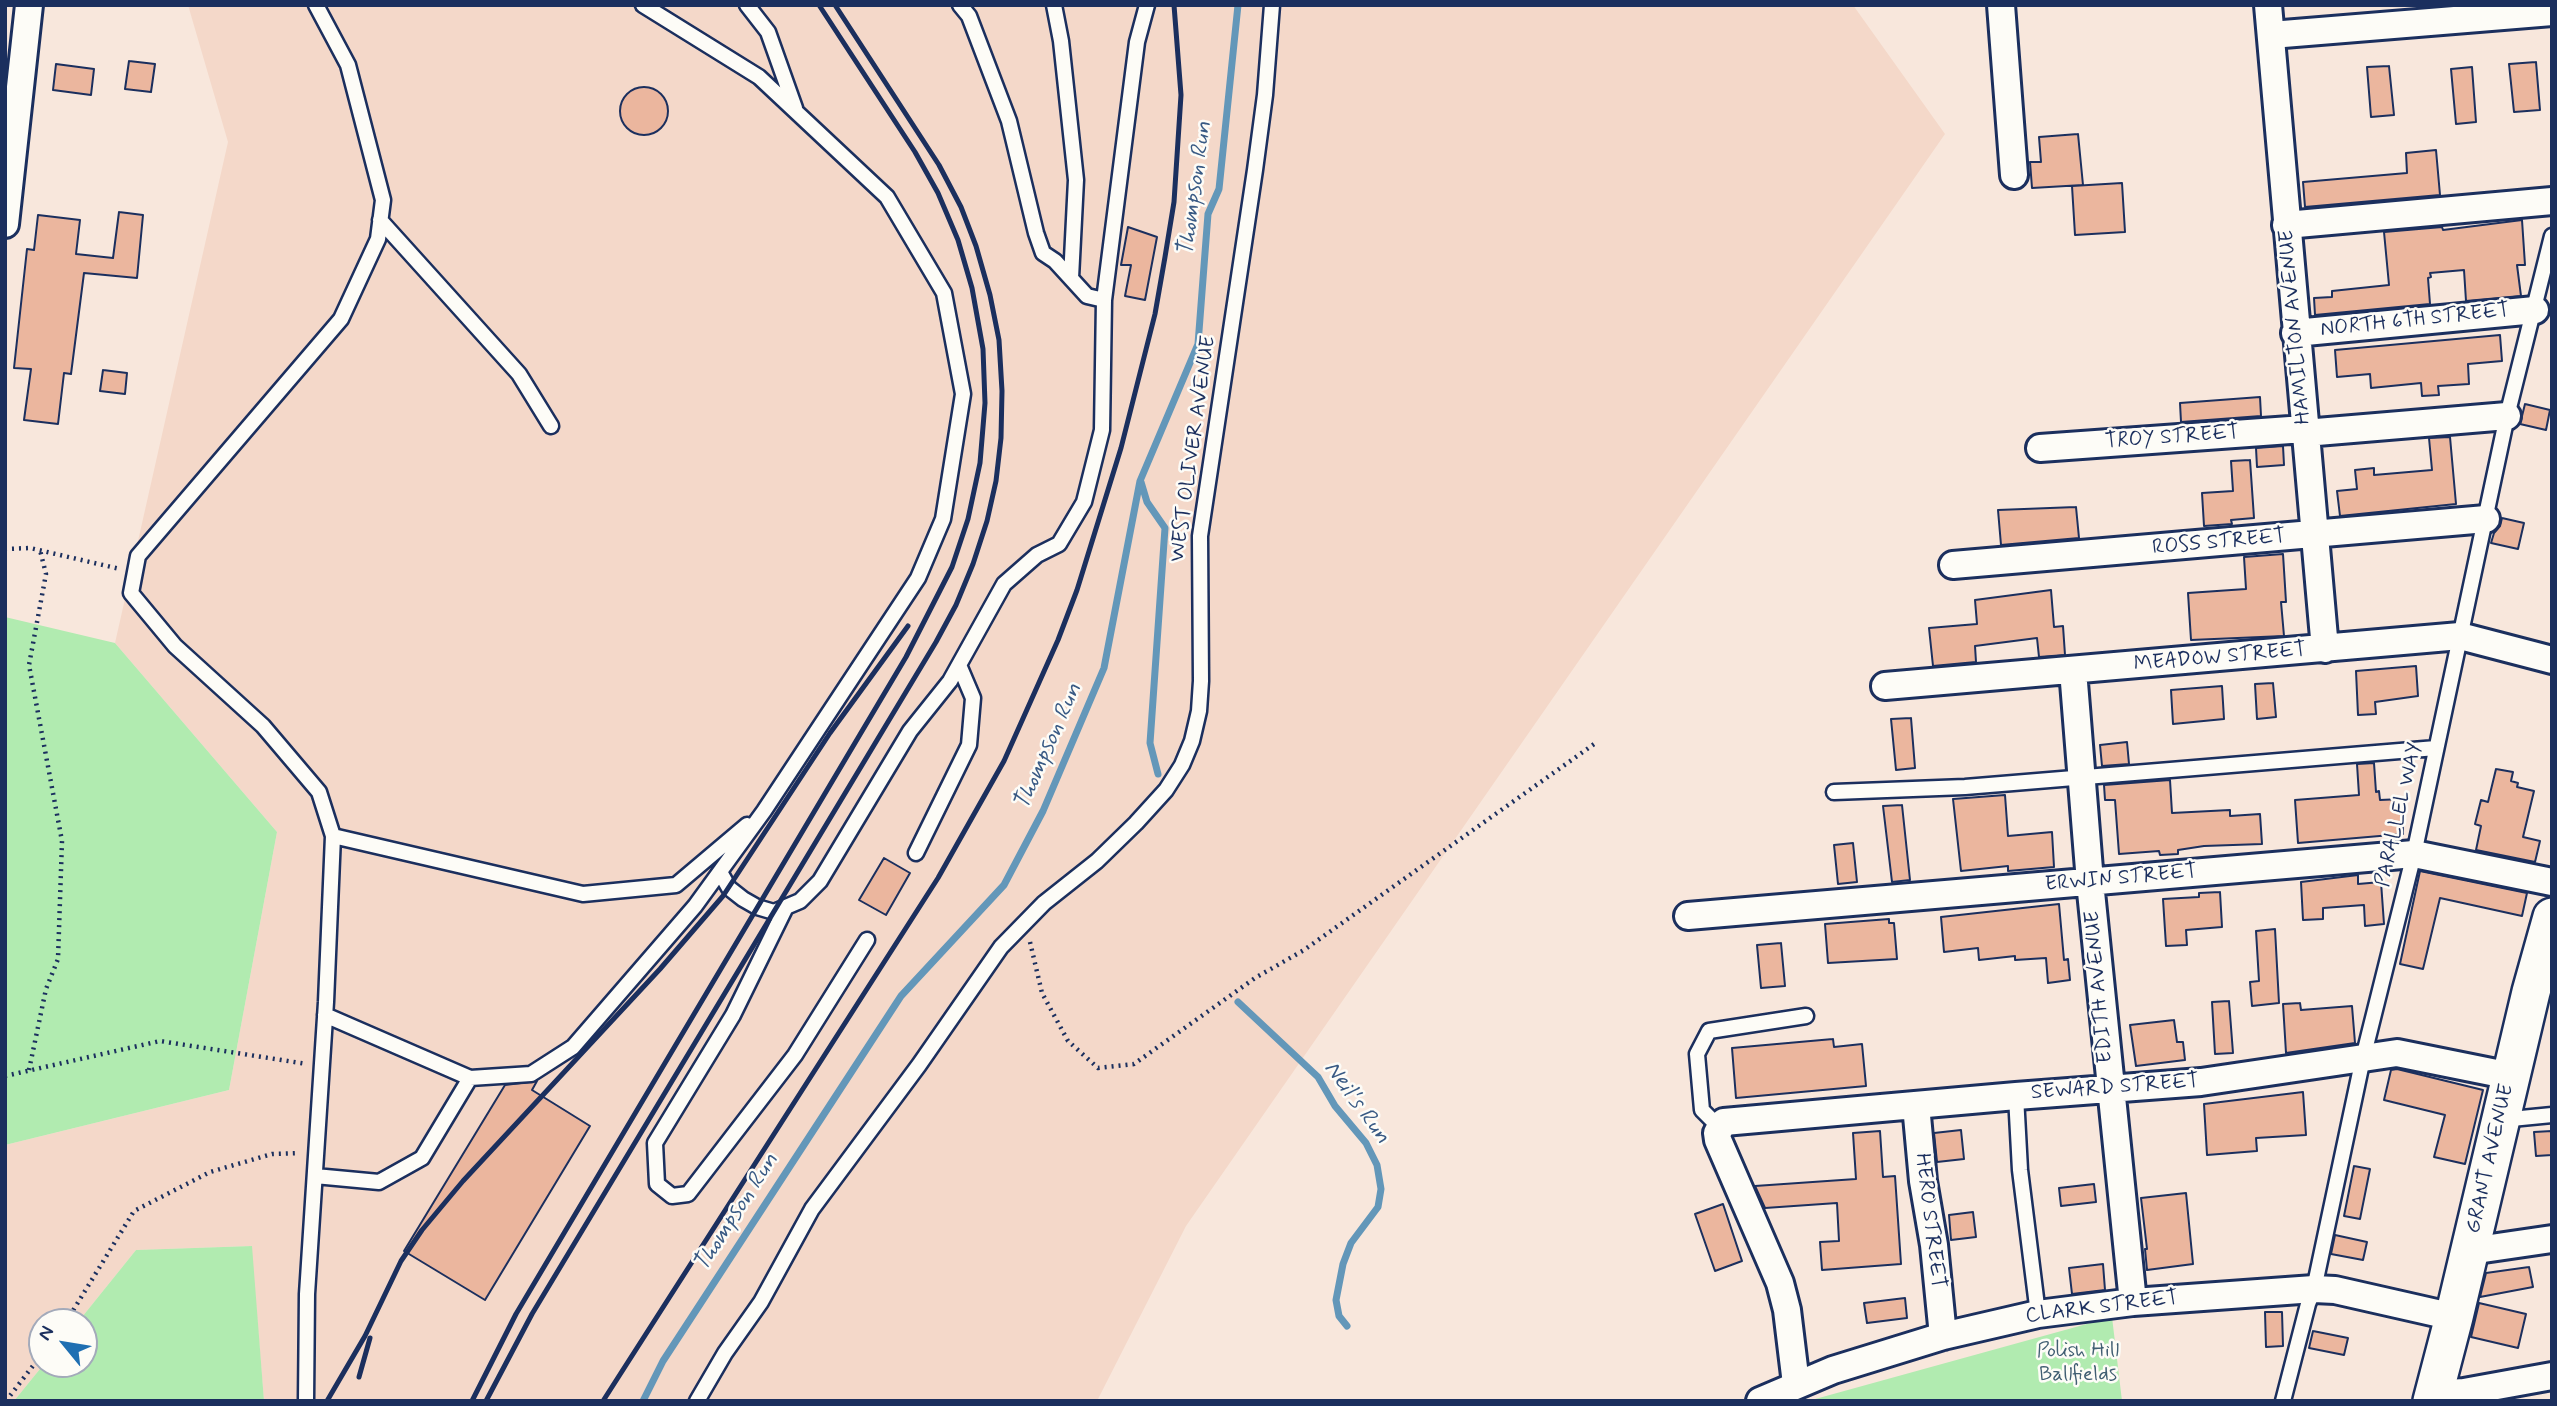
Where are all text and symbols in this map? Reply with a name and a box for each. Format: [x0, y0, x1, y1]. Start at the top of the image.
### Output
water label: Thompson Run [1173, 120, 1219, 258]
street label: HAMILTON AVENUE [2275, 229, 2317, 425]
street label: NORTH 6TH STREET [2319, 299, 2511, 343]
street label: WEST OLIVER AVENUE [1166, 334, 1222, 564]
street label: TROY STREET [2104, 421, 2240, 455]
street label: ROSS STREET [2151, 525, 2287, 561]
street label: MEADOW STREET [2133, 638, 2307, 678]
water label: Thompson Run [1009, 679, 1089, 815]
street label: PARALLEL WAY [2371, 740, 2429, 890]
street label: ERWIN STREET [2044, 860, 2198, 898]
street label: EDITH AVENUE [2081, 910, 2119, 1064]
water label: Neil's Run [1317, 1056, 1395, 1150]
street label: SEWARD STREET [2030, 1070, 2200, 1106]
street label: GRANT AVENUE [2462, 1082, 2520, 1236]
water label: Thompson Run [688, 1149, 786, 1277]
street label: HERO STREET [1908, 1152, 1950, 1290]
street label: CLARK STREET [2024, 1286, 2180, 1330]
north arrow [28, 1308, 98, 1378]
text: N [32, 1322, 60, 1345]
park label: Polish Hill Ballfields [2037, 1339, 2119, 1389]

